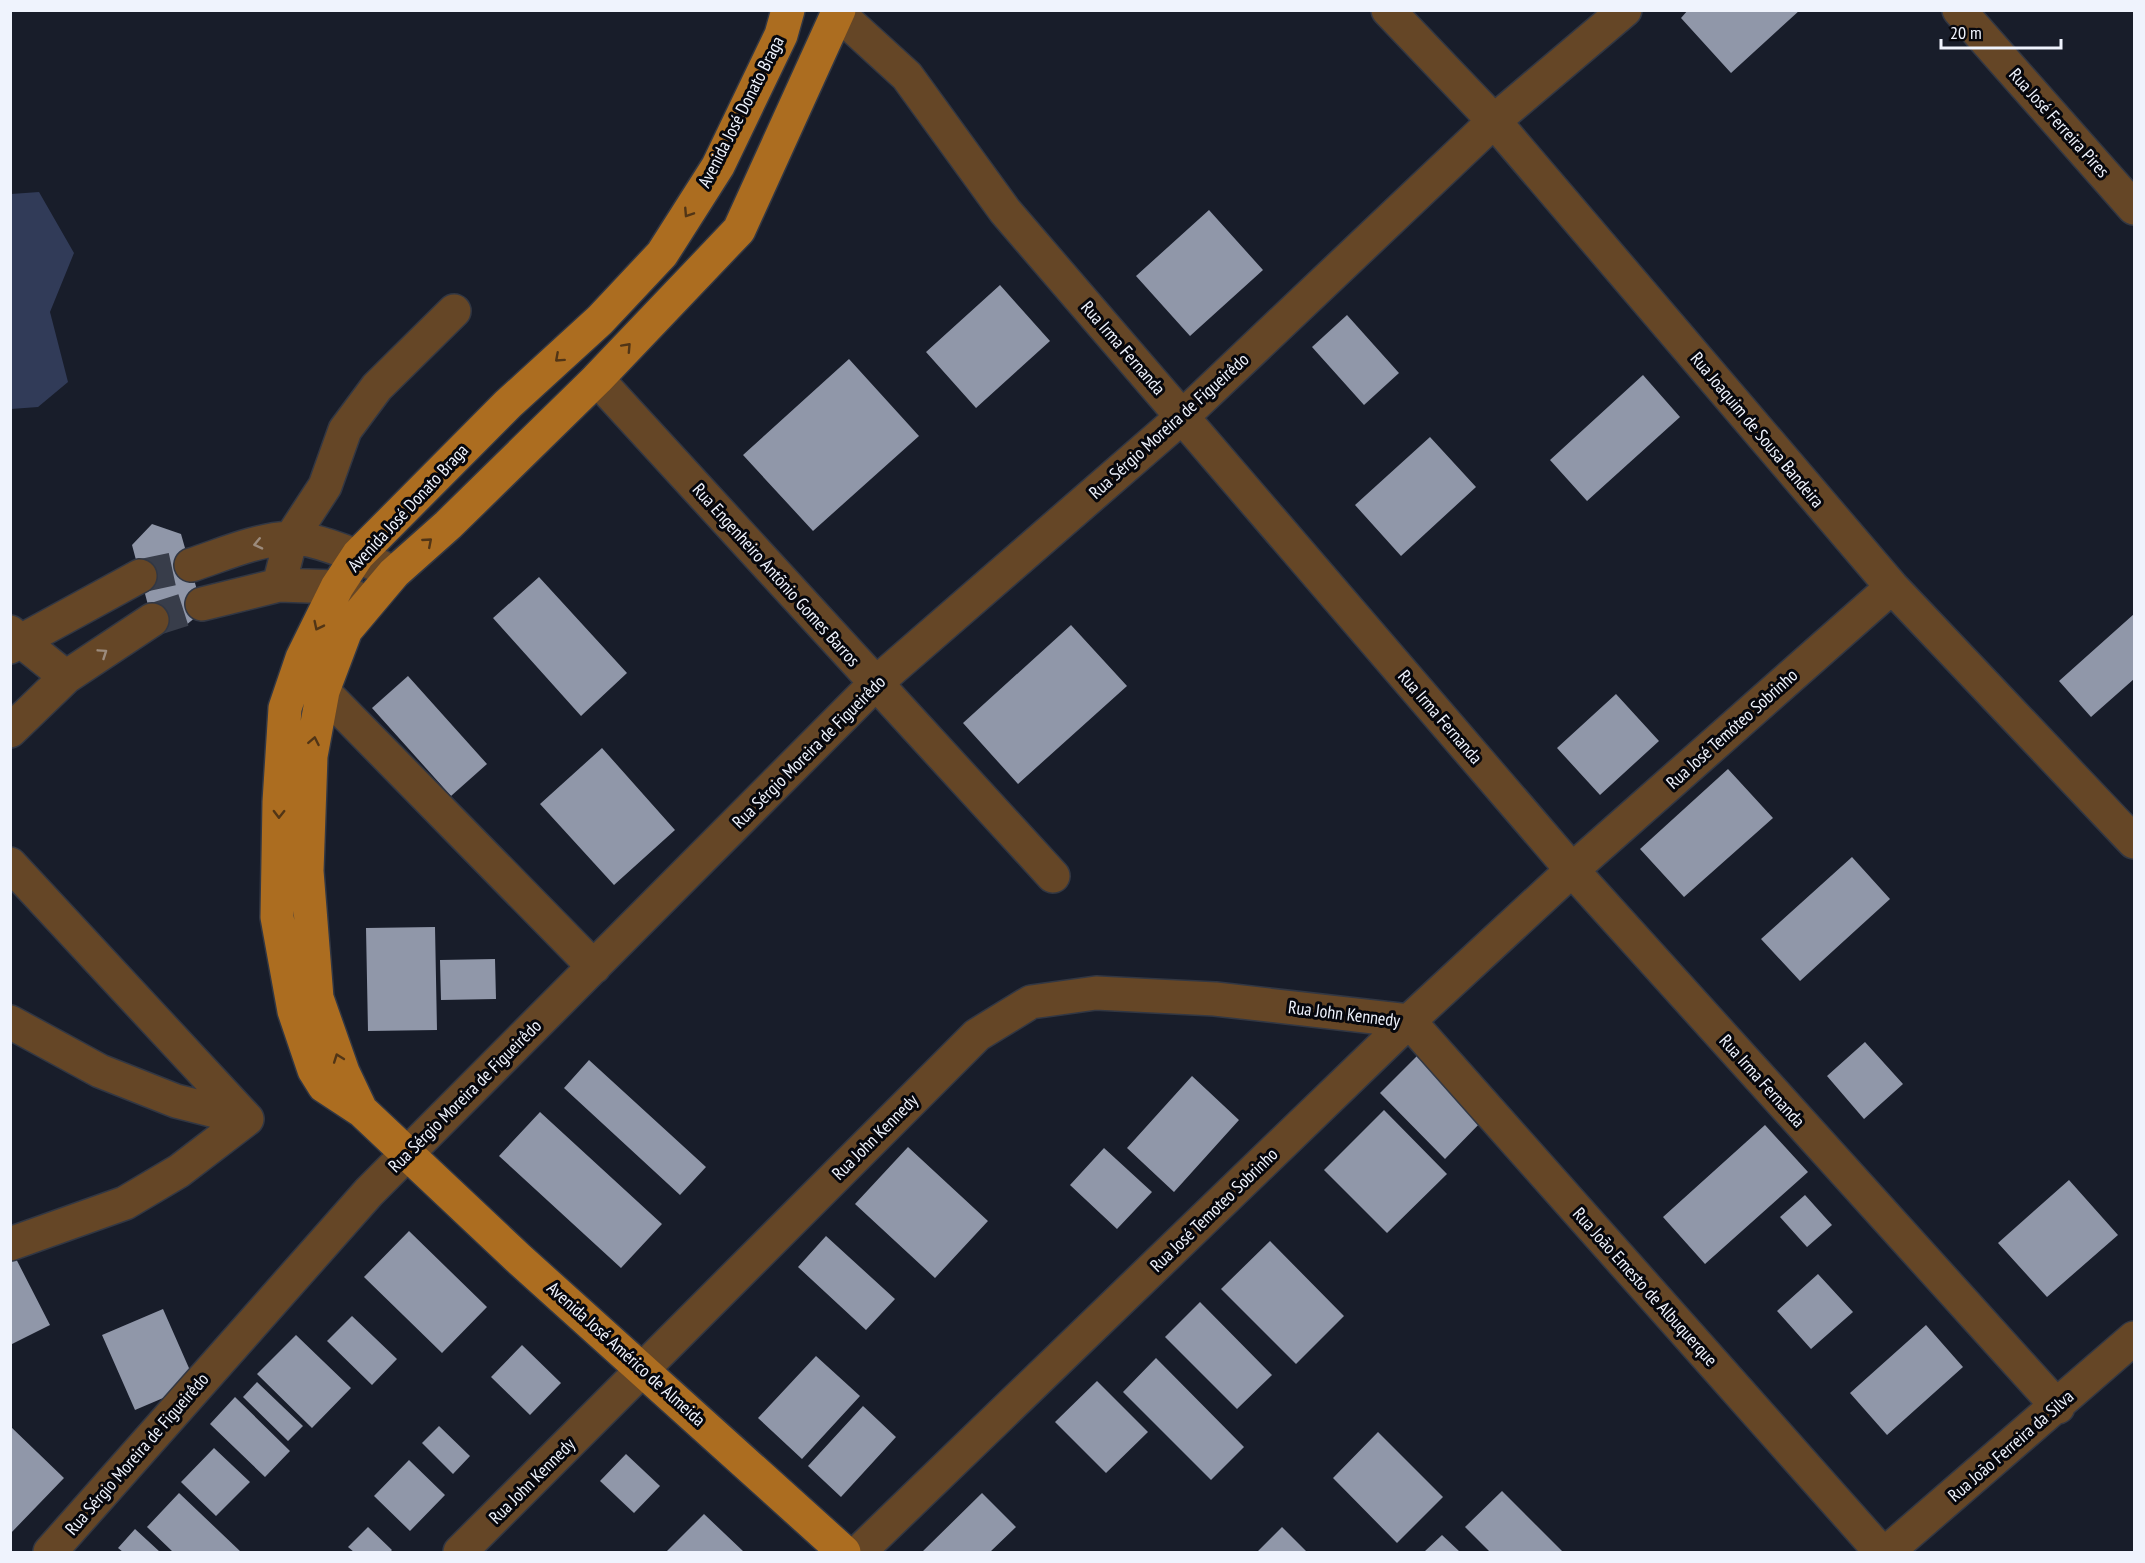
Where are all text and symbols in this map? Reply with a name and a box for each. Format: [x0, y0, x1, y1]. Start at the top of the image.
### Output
scale bar [1941, 12, 2061, 50]
text: 20 m [1950, 21, 1982, 44]
street label: Avenida José Donato Braga [692, 32, 789, 191]
street label: Rua José Ferreira Pires [2004, 63, 2115, 182]
one-way arrow [684, 206, 695, 217]
street label: Rua Irma Fernanda [1076, 296, 1170, 399]
one-way arrow [620, 343, 631, 354]
street label: Rua Joaquim de Sousa Bandeira [1686, 347, 1829, 512]
street label: Rua Sérgio Moreira de Figueirêdo [1084, 348, 1254, 504]
one-way arrow [555, 351, 566, 362]
street label: Avenida José Donato Braga [342, 439, 473, 576]
street label: Rua Engenheiro Antõnio Gomes Barros [688, 478, 865, 671]
one-way arrow [253, 536, 263, 549]
one-way arrow [421, 538, 432, 549]
one-way arrow [313, 619, 325, 630]
one-way arrow [96, 649, 107, 660]
street label: Rua José Temóteo Sobrinho [1661, 663, 1802, 794]
street label: Rua Irma Fernanda [1393, 665, 1487, 768]
street label: Rua Sérgio Moreira de Figueirêdo [727, 670, 890, 833]
one-way arrow [307, 737, 320, 747]
one-way arrow [272, 810, 285, 819]
street label: Rua John Kennedy [1287, 995, 1402, 1032]
street label: Rua Sérgio Moreira de Figueirêdo [383, 1014, 546, 1177]
street label: Rua Irma Fernanda [1715, 1029, 1810, 1132]
one-way arrow [333, 1053, 346, 1064]
street label: Rua John Kennedy [827, 1089, 923, 1185]
street label: Rua José Temoteo Sobrinho [1145, 1143, 1283, 1277]
street label: Rua João Emesto de Albuquerque [1568, 1203, 1723, 1371]
street label: Avenida José Américo de Almeida [542, 1276, 710, 1431]
street label: Rua Sérgio Moreira de Figueirêdo [60, 1368, 214, 1540]
street label: Rua João Ferreira da Silva [1943, 1385, 2078, 1507]
street label: Rua John Kennedy [484, 1433, 580, 1529]

